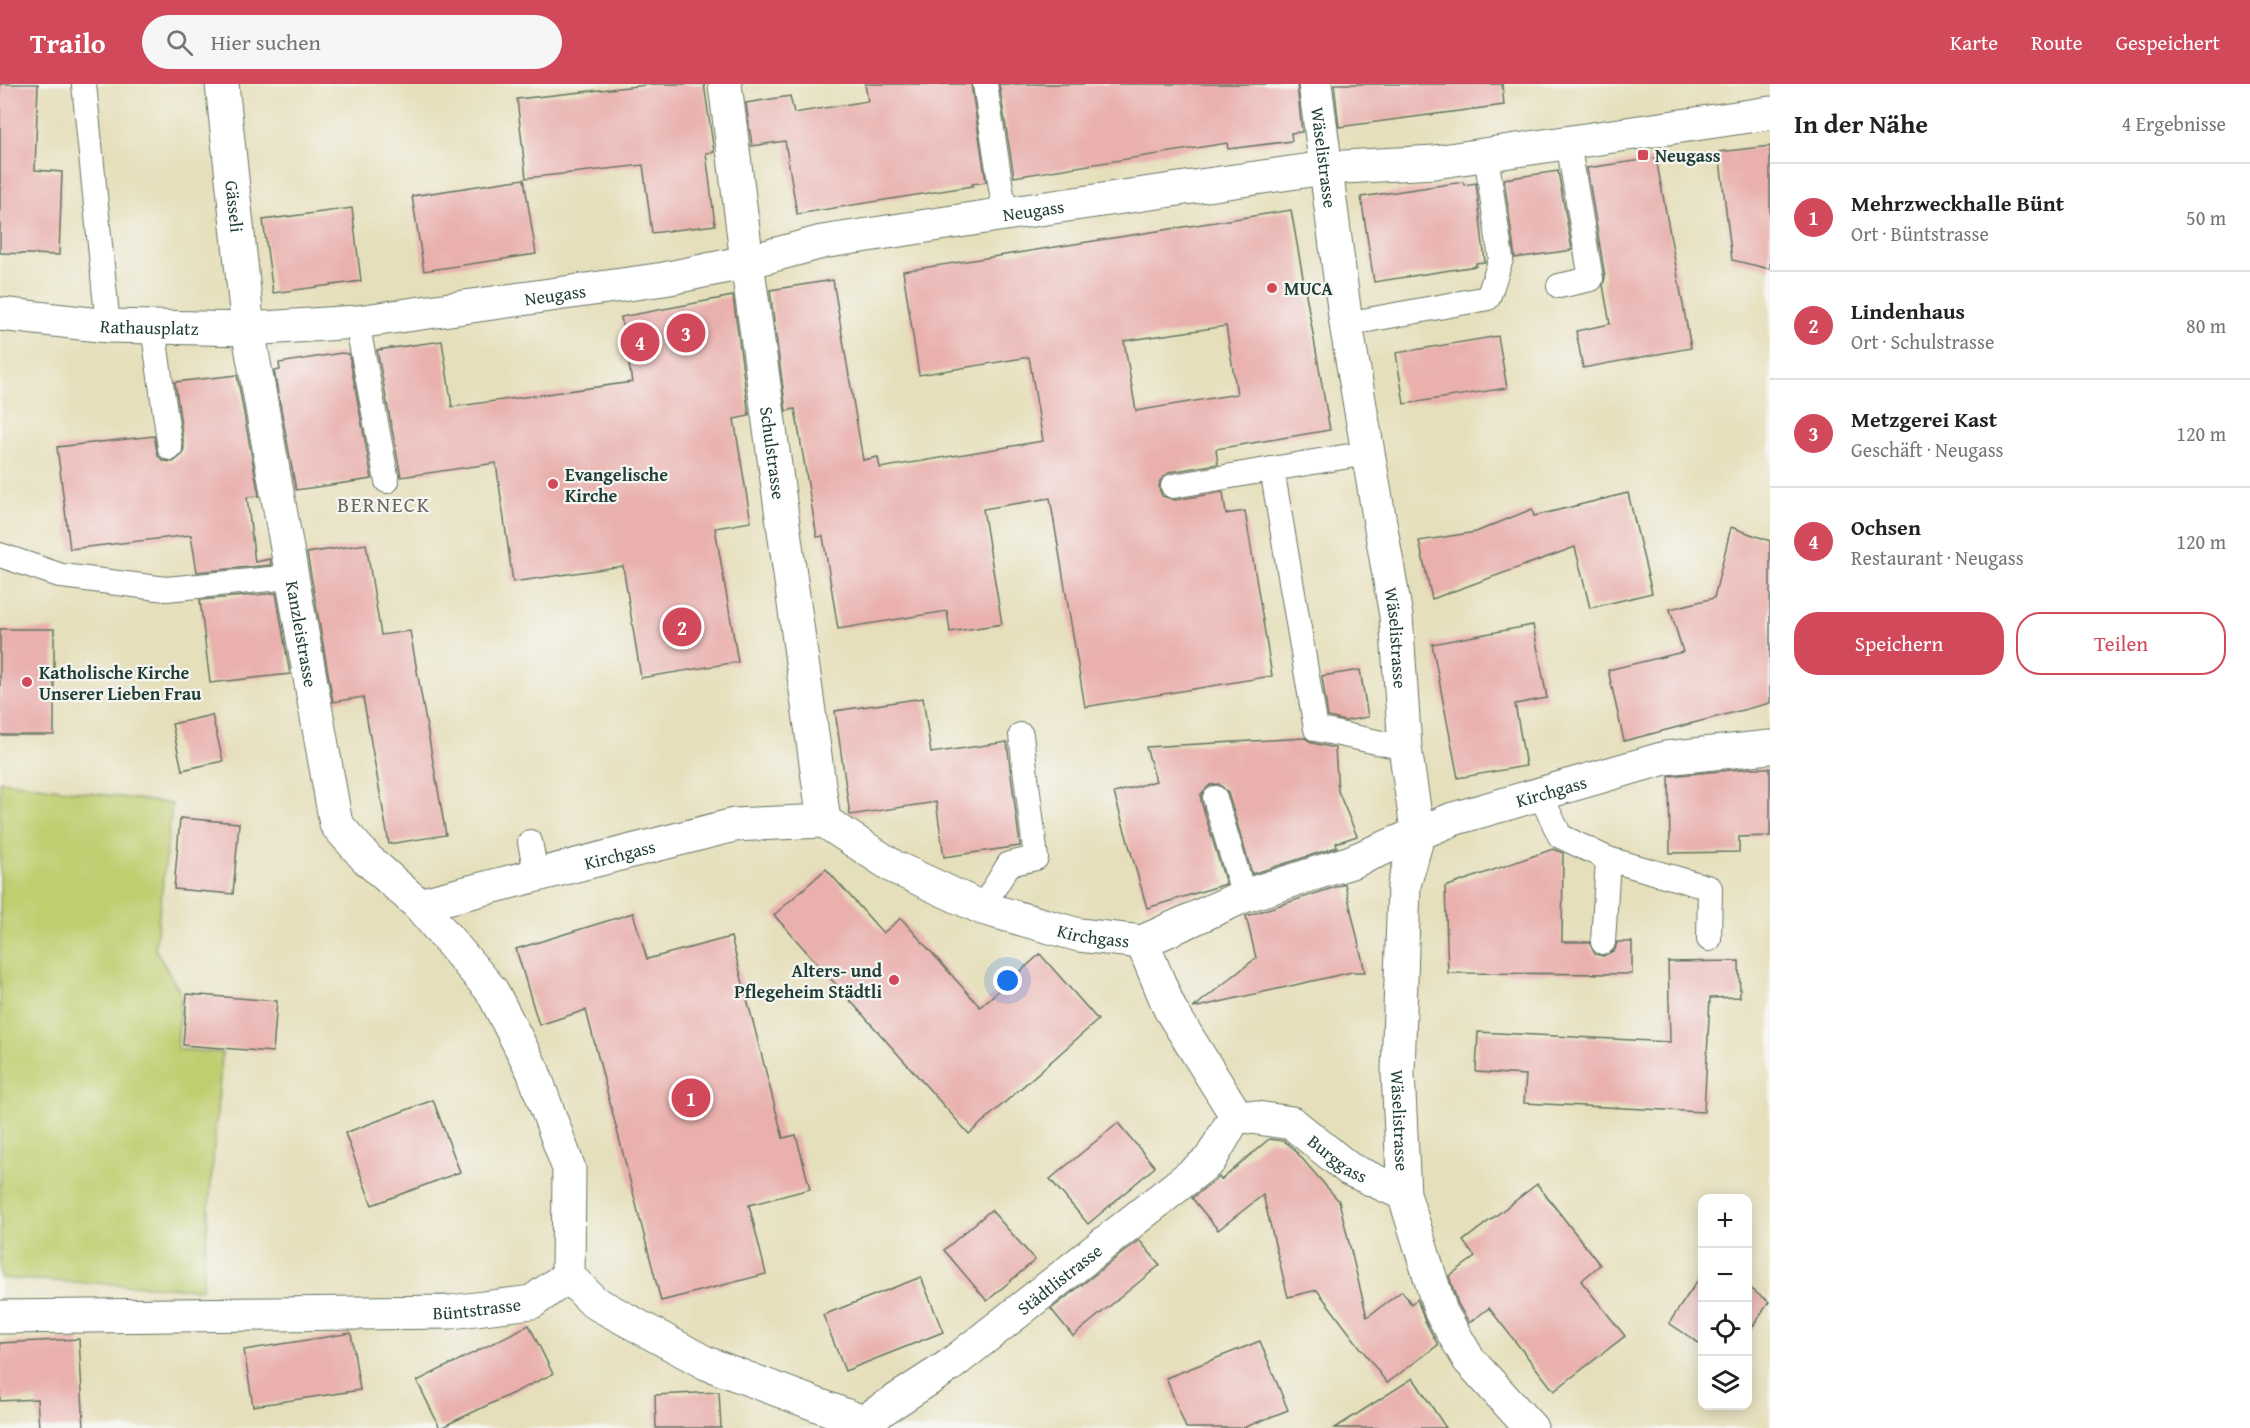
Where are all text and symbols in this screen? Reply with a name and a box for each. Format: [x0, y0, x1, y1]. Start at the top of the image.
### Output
search box [142, 15, 562, 69]
text: Trailo [30, 22, 106, 63]
icon: search [163, 26, 196, 59]
text: Hier suchen [211, 26, 321, 58]
text: Karte [1950, 27, 1998, 58]
text: Route [2031, 27, 2083, 58]
text: Gespeichert [2116, 27, 2220, 58]
text: In der Nähe [1794, 104, 1928, 143]
street label: Wäselistrasse [1305, 105, 1344, 210]
text: 4 Ergebnisse [2122, 109, 2226, 138]
place label: Neugass [1655, 142, 1721, 169]
marker: Neugass [1636, 148, 1650, 162]
street label: Gässeli [219, 179, 251, 234]
text: Mehrzweckhalle Bünt [1851, 187, 2064, 219]
street label: Neugass [1001, 192, 1066, 228]
text: 1 [1808, 203, 1819, 232]
text: 50 m [2186, 203, 2226, 232]
text: Ort · Büntstrasse [1851, 219, 1989, 248]
place label: MUCA [1284, 275, 1333, 302]
street label: Neugass [523, 277, 588, 312]
marker: MUCA [1265, 281, 1279, 295]
text: Lindenhaus [1851, 295, 1965, 327]
pin: 3 [666, 310, 706, 356]
text: 2 [1808, 311, 1819, 340]
text: 80 m [2186, 311, 2226, 340]
street label: Rathausplatz [99, 312, 199, 341]
pin: 4 [620, 320, 660, 364]
text: Ort · Schulstrasse [1851, 327, 1994, 356]
text: Metzgerei Kast [1851, 403, 1997, 435]
street label: Schulstrasse [754, 405, 793, 501]
text: 3 [1808, 419, 1819, 448]
text: 120 m [2176, 419, 2226, 448]
text: Geschäft · Neugass [1851, 435, 2004, 464]
place label: Evangelische Kirche [565, 461, 668, 509]
marker: Evangelische Kirche [546, 477, 560, 491]
district label: BERNECK [337, 489, 431, 520]
text: Ochsen [1851, 511, 1921, 543]
text: 4 [1808, 527, 1819, 556]
text: 120 m [2176, 527, 2226, 556]
text: Restaurant · Neugass [1851, 543, 2024, 572]
street label: Kanzleistrasse [279, 578, 325, 689]
street label: Wäselistrasse [1378, 585, 1414, 689]
pin: 2 [662, 604, 702, 650]
button: Speichern [1794, 612, 2004, 675]
button: Teilen [2016, 612, 2226, 675]
place label: Katholische Kirche Unserer Lieben Frau [39, 659, 202, 707]
marker: Katholische Kirche Unserer Lieben Frau [20, 675, 34, 689]
street label: Kirchgass [1513, 768, 1590, 814]
street label: Kirchgass [581, 832, 658, 876]
street label: Kirchgass [1054, 916, 1131, 954]
place label: Alters- und Pflegeheim Städtli [734, 957, 883, 1005]
your location [993, 966, 1022, 995]
marker: Alters- und Pflegeheim Städtli [887, 973, 901, 987]
street label: Wäselistrasse [1384, 1069, 1416, 1172]
pin: 1 [672, 1076, 710, 1120]
street label: Burggass [1302, 1127, 1372, 1189]
map controls [1698, 1194, 1752, 1410]
button: + [1698, 1194, 1752, 1248]
street label: Städtlistrasse [1011, 1237, 1108, 1321]
button: − [1698, 1248, 1752, 1302]
street label: Büntstrasse [433, 1290, 522, 1326]
button: locate [1698, 1302, 1752, 1356]
button: layers [1698, 1356, 1752, 1410]

